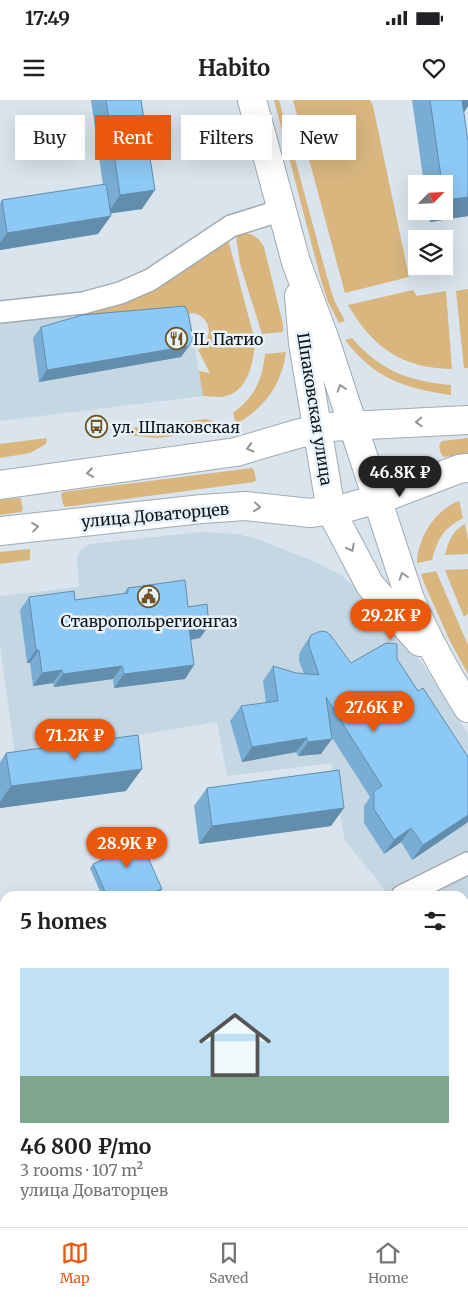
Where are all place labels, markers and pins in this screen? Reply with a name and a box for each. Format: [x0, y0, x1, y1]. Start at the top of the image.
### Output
restaurant icon: IL Патио [165, 327, 189, 351]
place label: IL Патио [193, 329, 263, 349]
bus stop icon: ул. Шпаковская [84, 415, 108, 439]
place label: ул. Шпаковская [112, 417, 240, 437]
pin: 46.8K ₽ [354, 456, 446, 498]
public building icon: Ставропольрегионгаз [137, 585, 161, 609]
pin: 29.2K ₽ [345, 598, 437, 641]
place label: Ставропольрегионгаз [60, 611, 238, 631]
pin: 27.6K ₽ [328, 690, 420, 733]
pin: 71.2K ₽ [29, 718, 121, 761]
pin: 28.9K ₽ [81, 826, 173, 869]

